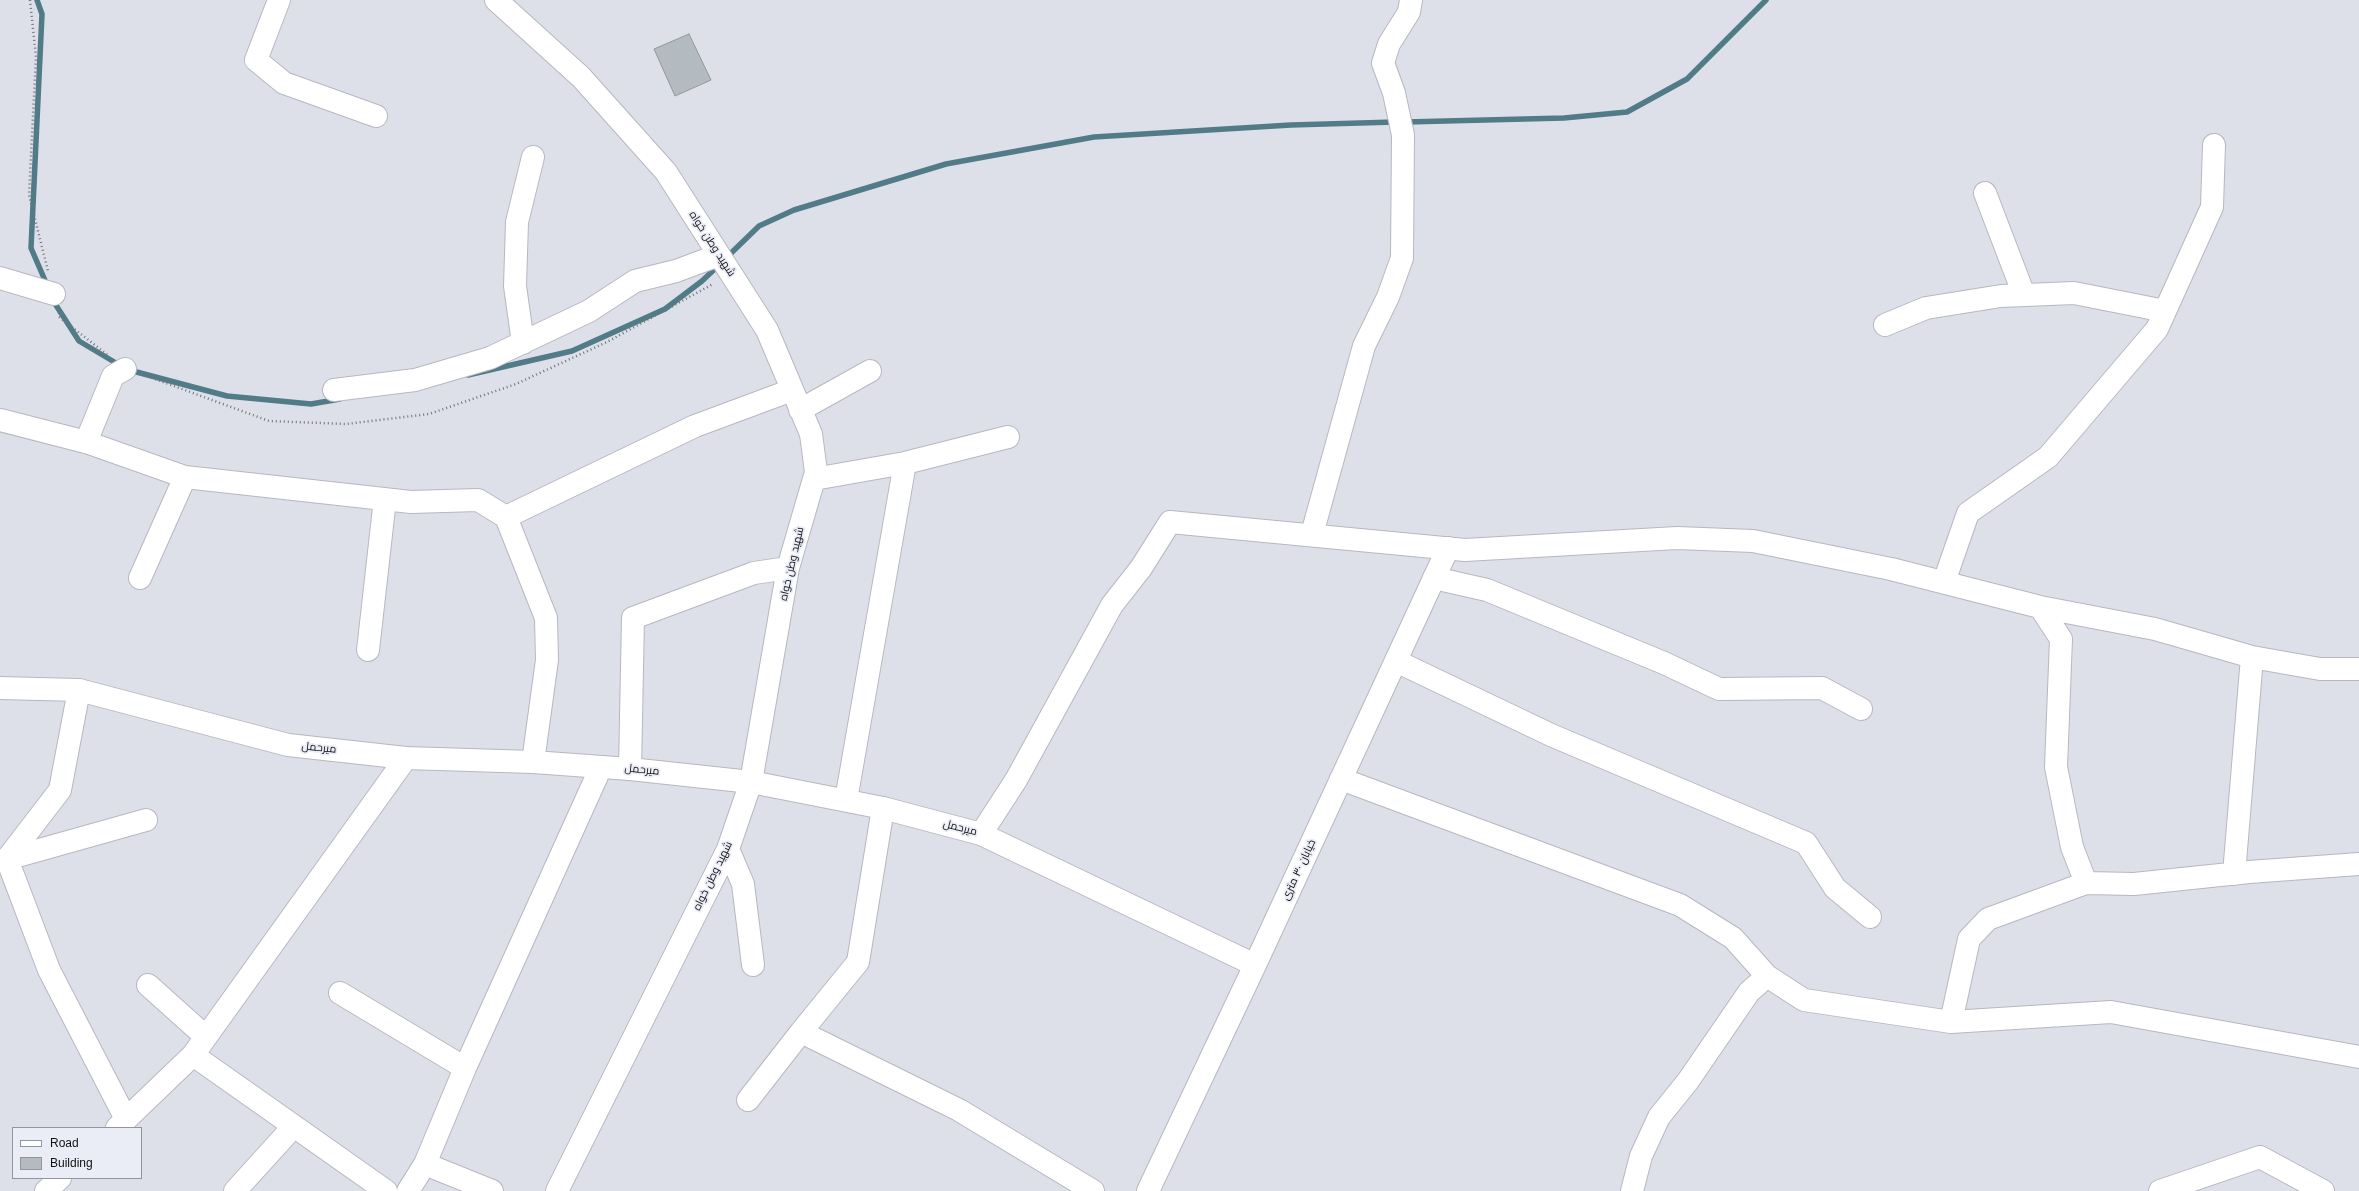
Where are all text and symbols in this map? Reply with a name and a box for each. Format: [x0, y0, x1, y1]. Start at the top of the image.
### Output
street label: شهید وطن خواه [686, 209, 738, 279]
street label: شهید وطن خواه [777, 526, 807, 602]
street label: میرحمل [301, 740, 337, 756]
street label: میرحمل [624, 762, 660, 778]
street label: میرحمل [941, 817, 979, 839]
street label: خیابان ۳۰ متری [1279, 837, 1319, 903]
street label: شهید وطن خواه [691, 839, 735, 913]
legend [12, 1127, 142, 1179]
text: Road [50, 1136, 79, 1150]
text: Building [50, 1156, 93, 1170]

